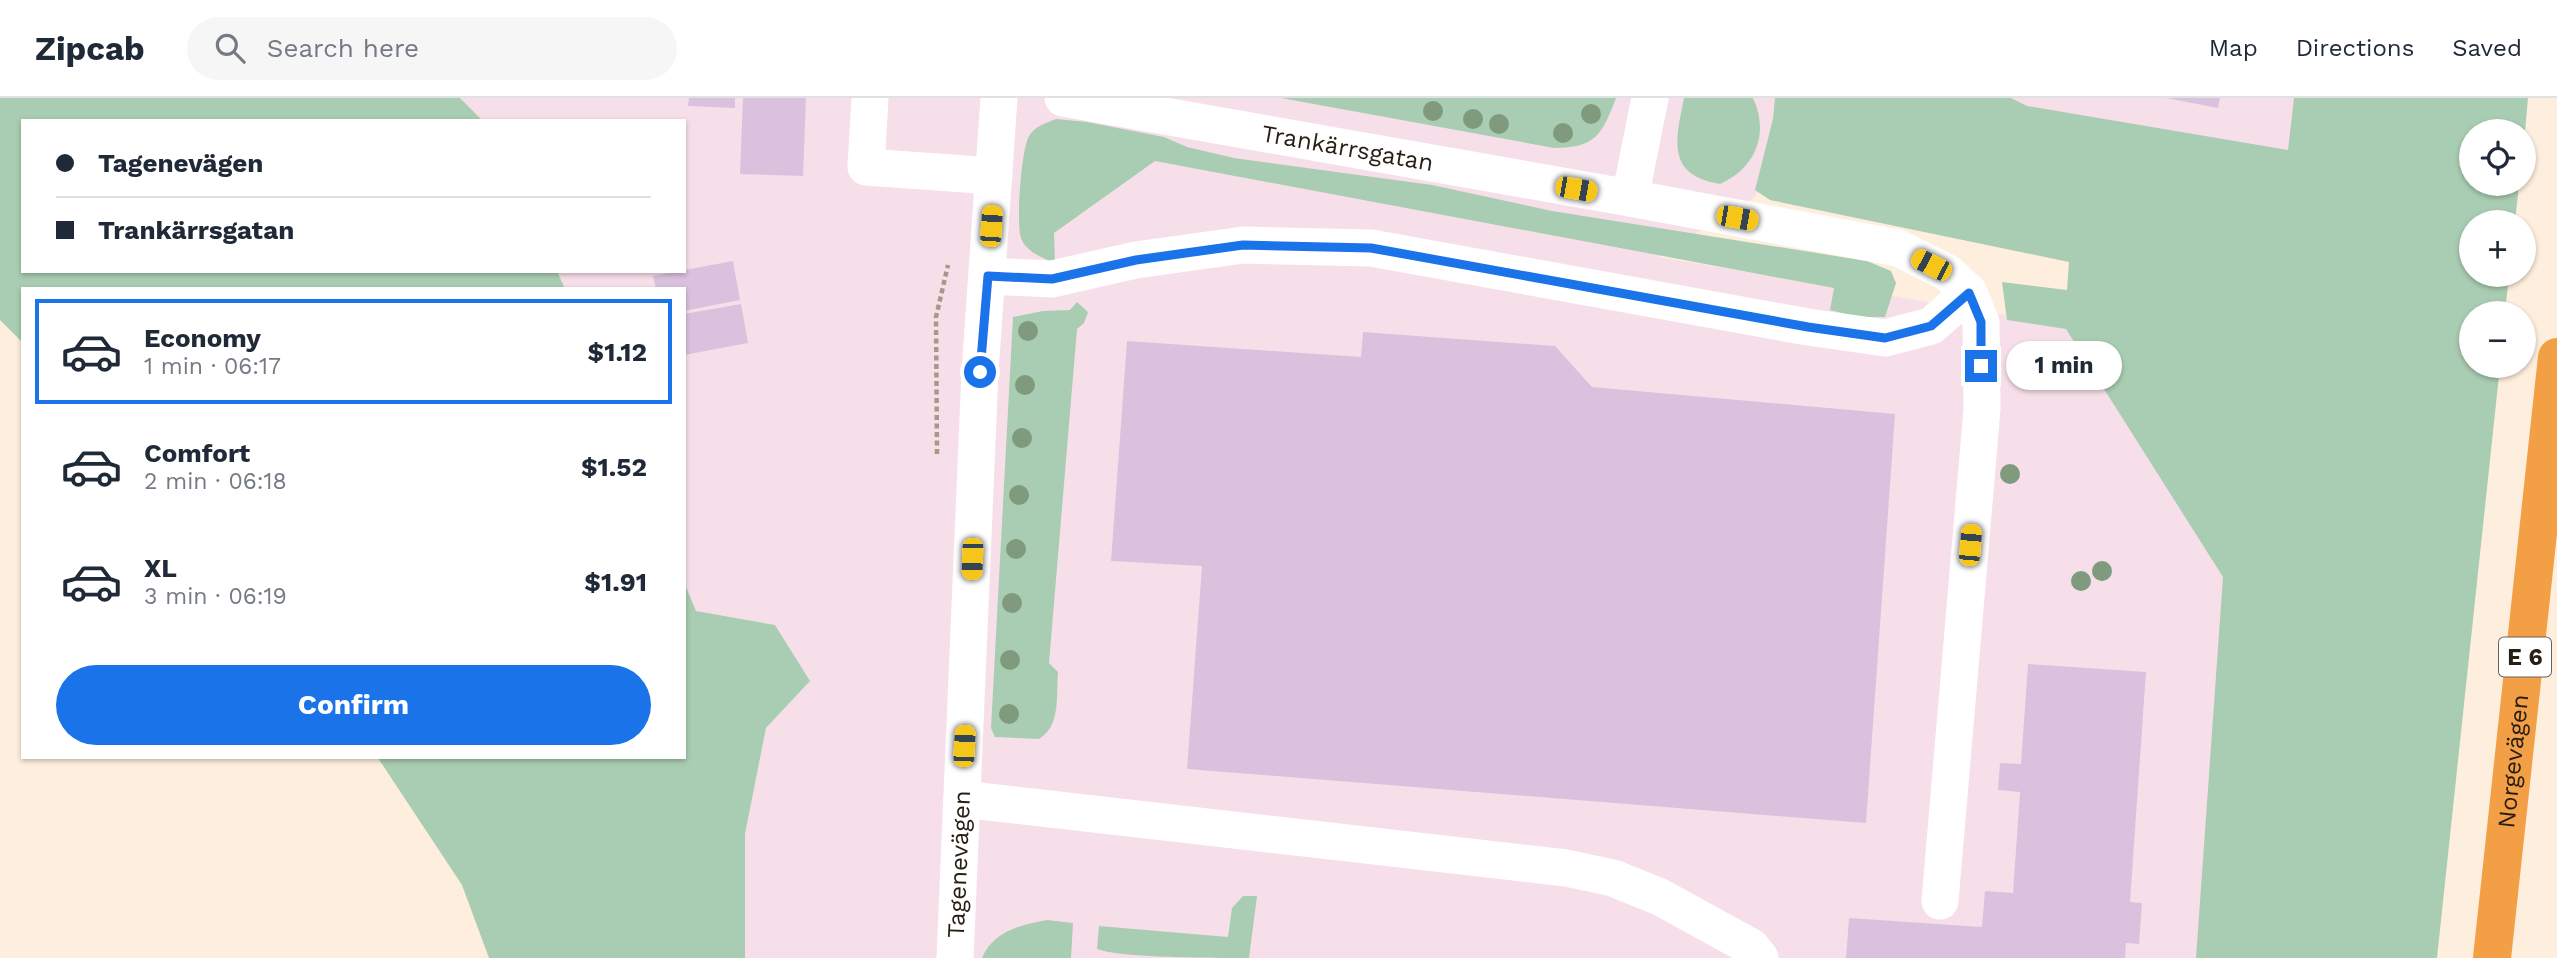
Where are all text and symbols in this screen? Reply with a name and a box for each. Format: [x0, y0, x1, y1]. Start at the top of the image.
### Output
search box [187, 17, 677, 80]
text: Zipcab [35, 29, 145, 68]
icon: search [211, 29, 249, 67]
text: Search here [267, 33, 419, 63]
text: Map [2209, 34, 2258, 62]
text: Directions [2296, 34, 2414, 62]
text: Saved [2452, 34, 2522, 62]
street label: Trankärrsgatan [1260, 119, 1436, 177]
map controls [2459, 119, 2536, 378]
button: locate [2459, 119, 2536, 196]
text: Tagenevägen [98, 148, 263, 178]
car [1554, 175, 1599, 203]
car [980, 204, 1003, 248]
car [1715, 204, 1760, 232]
button: + [2459, 210, 2536, 287]
text: Trankärrsgatan [98, 215, 294, 245]
car [1908, 246, 1955, 284]
button: − [2459, 301, 2536, 378]
icon: car [60, 320, 123, 383]
text: Economy [144, 323, 261, 353]
text: $1.12 [588, 337, 647, 367]
callout: 1 min [2006, 342, 2121, 390]
route end [1965, 350, 1997, 382]
text: 1 min [2034, 352, 2094, 379]
text: 1 min · 06:17 [144, 353, 281, 380]
route start [964, 356, 996, 388]
icon: car [60, 435, 123, 498]
text: Comfort [144, 438, 250, 468]
text: $1.52 [581, 452, 647, 482]
text: 2 min · 06:18 [144, 468, 287, 495]
car [1958, 523, 1983, 567]
car [961, 538, 984, 580]
icon: car [60, 550, 123, 613]
text: XL [144, 553, 177, 583]
text: $1.91 [584, 567, 647, 597]
text: 3 min · 06:19 [144, 583, 287, 610]
road number: E 6 [2499, 638, 2551, 677]
button: Confirm [56, 665, 651, 745]
street label: Norgevägen [2492, 693, 2534, 830]
car [953, 724, 976, 768]
street label: Tagenevägen [942, 790, 976, 939]

